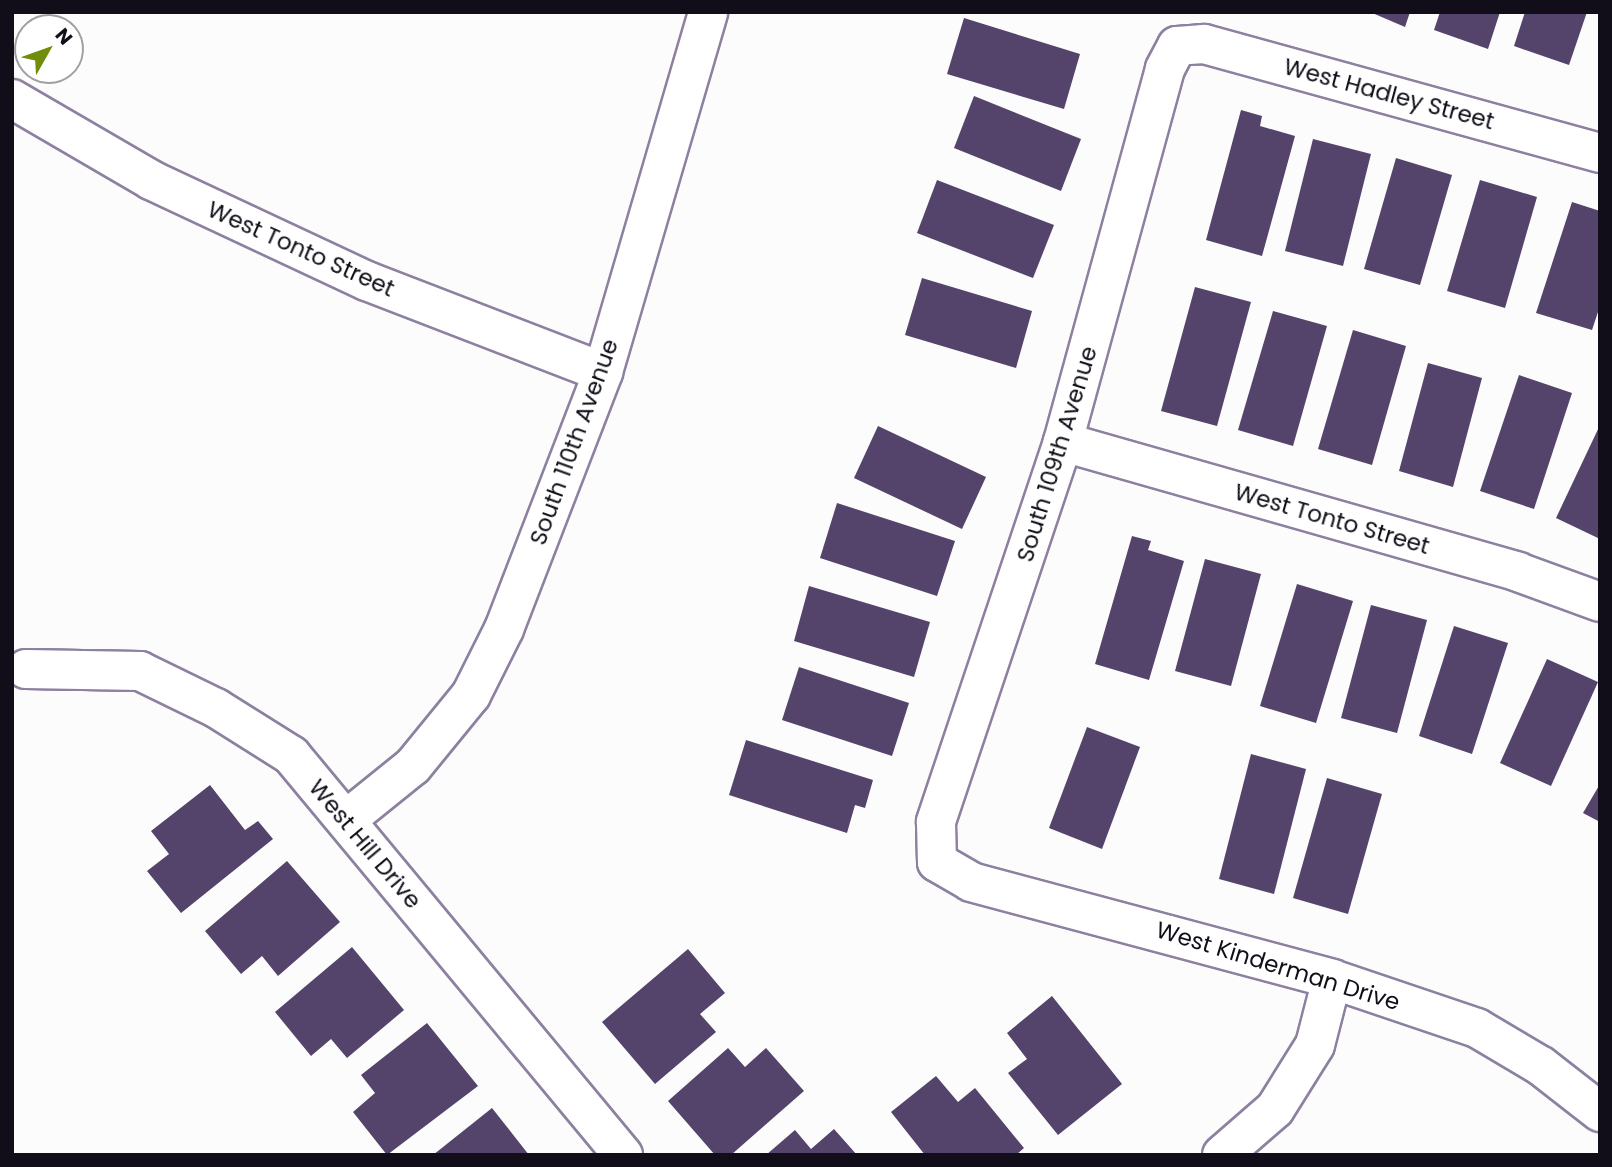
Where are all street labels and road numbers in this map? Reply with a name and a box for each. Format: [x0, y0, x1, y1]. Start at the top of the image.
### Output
street label: West Hadley Street [1281, 53, 1497, 135]
street label: West Tonto Street [203, 195, 399, 303]
street label: South 110th Avenue [524, 335, 624, 549]
street label: South 109th Avenue [1011, 343, 1103, 565]
street label: West Tonto Street [1231, 478, 1433, 560]
street label: West Hill Drive [303, 774, 427, 914]
street label: West Kinderman Drive [1153, 916, 1403, 1016]

